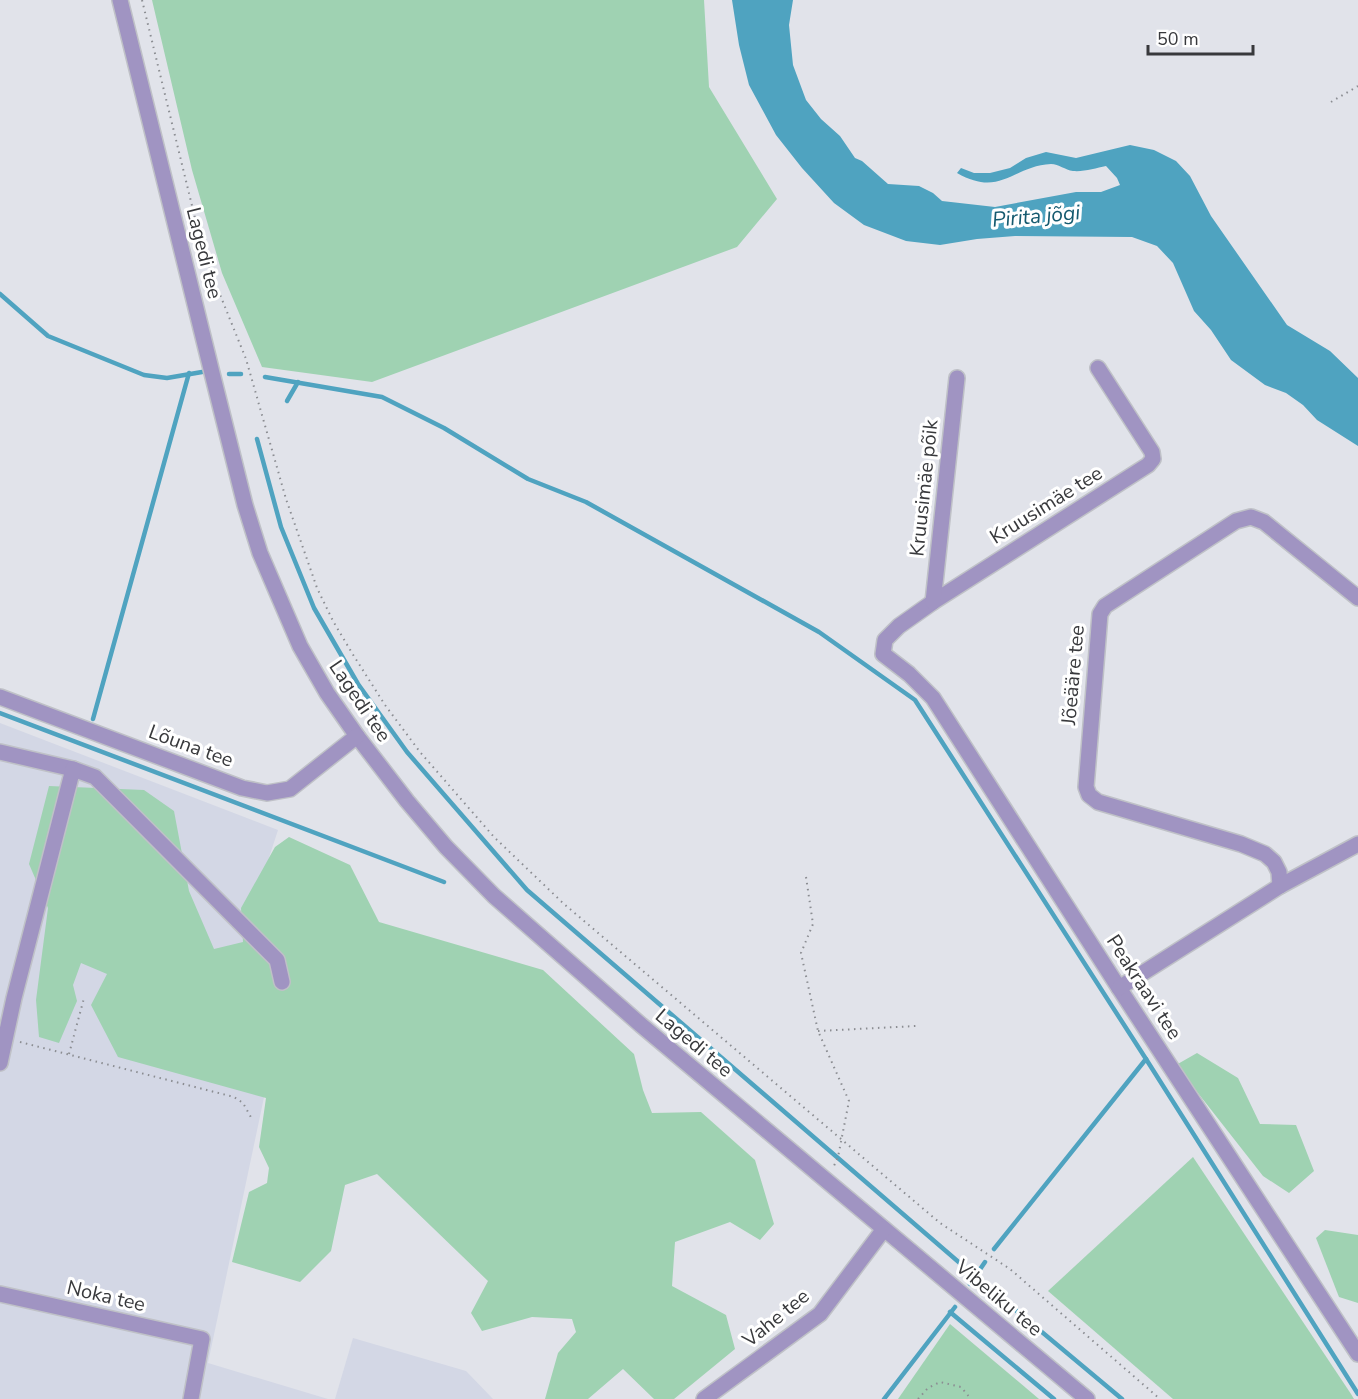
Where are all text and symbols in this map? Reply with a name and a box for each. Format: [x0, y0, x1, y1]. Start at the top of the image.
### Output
scale bar [1148, 18, 1253, 56]
text: 50 m [1157, 27, 1199, 51]
water label: Pirita jõgi [991, 198, 1082, 234]
street label: Lagedi tee [180, 204, 228, 302]
street label: Kruusimäe põik [903, 417, 945, 558]
street label: Kruusimäe tee [985, 460, 1107, 550]
street label: Jõeääre tee [1055, 624, 1091, 727]
street label: Lagedi tee [323, 655, 397, 747]
street label: Lõuna tee [145, 718, 237, 774]
street label: Peakraavi tee [1100, 929, 1188, 1045]
street label: Lagedi tee [650, 1003, 738, 1083]
street label: Vibeliku tee [949, 1253, 1048, 1342]
street label: Noka tee [64, 1274, 148, 1318]
street label: Vahe tee [736, 1283, 815, 1354]

